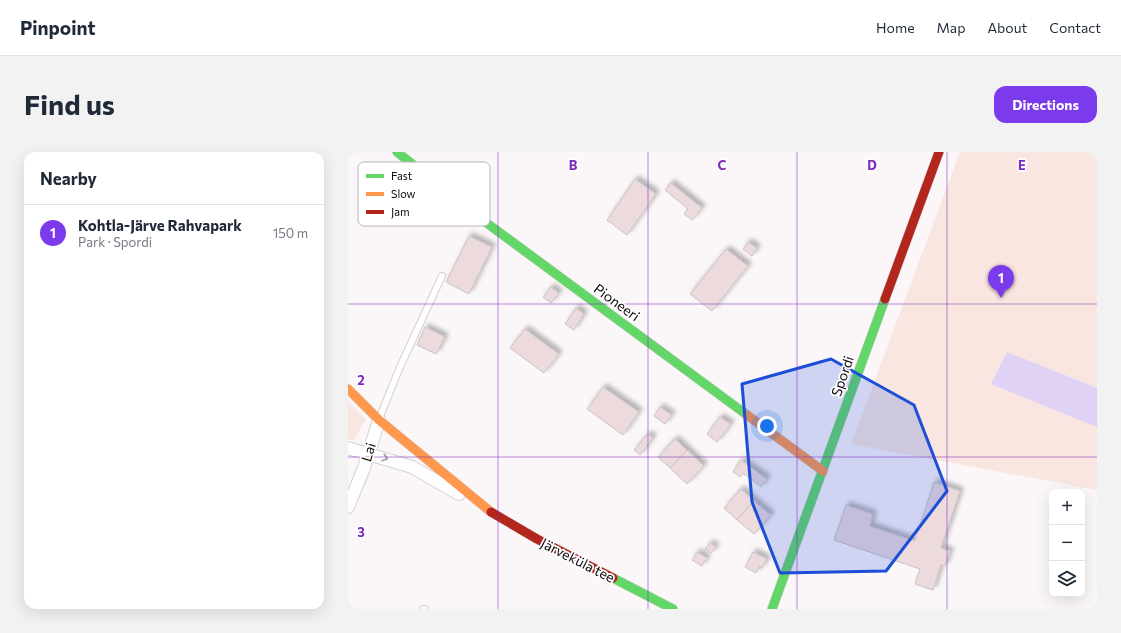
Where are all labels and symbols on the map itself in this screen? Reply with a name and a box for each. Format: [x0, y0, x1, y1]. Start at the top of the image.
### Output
text: B [569, 157, 578, 173]
text: C [718, 157, 727, 173]
text: D [867, 157, 877, 173]
text: E [1018, 157, 1026, 173]
legend [358, 162, 490, 226]
text: Fast [391, 169, 413, 182]
text: Slow [391, 187, 416, 200]
text: Jam [391, 205, 410, 219]
pin: 1 [988, 265, 1014, 298]
street label: Pioneeri [591, 280, 643, 324]
street label: Spordi [827, 353, 857, 399]
text: 2 [357, 372, 365, 388]
your location [757, 416, 777, 436]
street label: Lai [357, 440, 379, 464]
one-way arrow [382, 454, 389, 462]
text: 3 [357, 524, 365, 540]
street label: Järveküla tee [538, 534, 618, 586]

